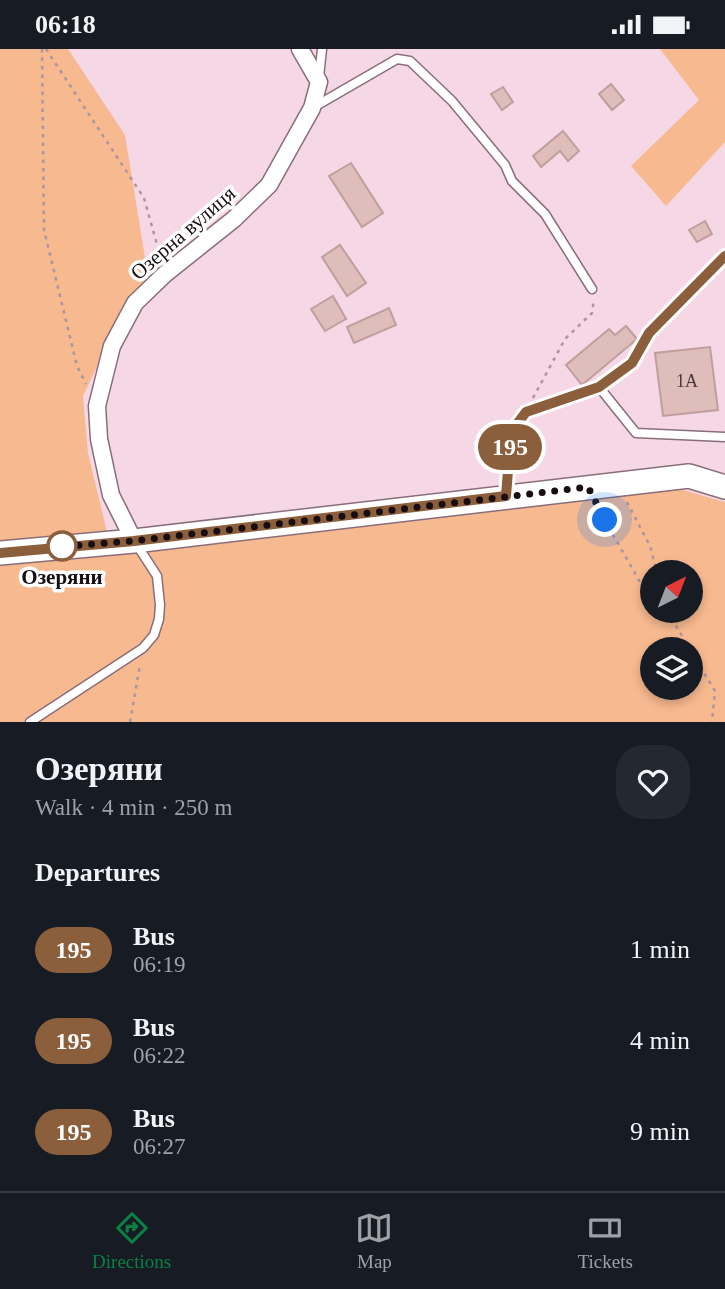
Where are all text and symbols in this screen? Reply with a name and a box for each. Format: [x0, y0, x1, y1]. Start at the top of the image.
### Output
text: 06:18 [35, 10, 96, 39]
street label: Озерна вулиця [126, 181, 240, 285]
house number: 1А [676, 371, 698, 391]
line badge: 195 [470, 424, 550, 470]
text: 195 [492, 434, 528, 460]
your location [587, 502, 622, 537]
marker: Озеряни [47, 531, 77, 561]
north arrow [640, 560, 704, 623]
map controls [640, 560, 703, 700]
place label: Озеряни [21, 565, 103, 589]
button: layers [640, 637, 703, 700]
button: heart [616, 745, 690, 819]
text: Озеряни [35, 751, 163, 787]
text: Walk · 4 min · 250 m [35, 795, 232, 820]
text: Departures [35, 858, 160, 887]
text: Bus [133, 922, 175, 951]
text: 1 min [630, 935, 690, 964]
text: 195 [56, 937, 92, 963]
text: 06:19 [133, 952, 185, 977]
text: Bus [133, 1013, 175, 1042]
text: 4 min [630, 1026, 690, 1055]
text: 195 [56, 1028, 92, 1054]
text: 06:22 [133, 1043, 185, 1068]
text: Bus [133, 1104, 175, 1133]
text: 9 min [630, 1117, 690, 1146]
text: 195 [56, 1119, 92, 1145]
text: 06:27 [133, 1134, 185, 1159]
tab: Directions [92, 1209, 171, 1273]
tab: Map [355, 1209, 393, 1273]
tab: Tickets [578, 1209, 633, 1273]

